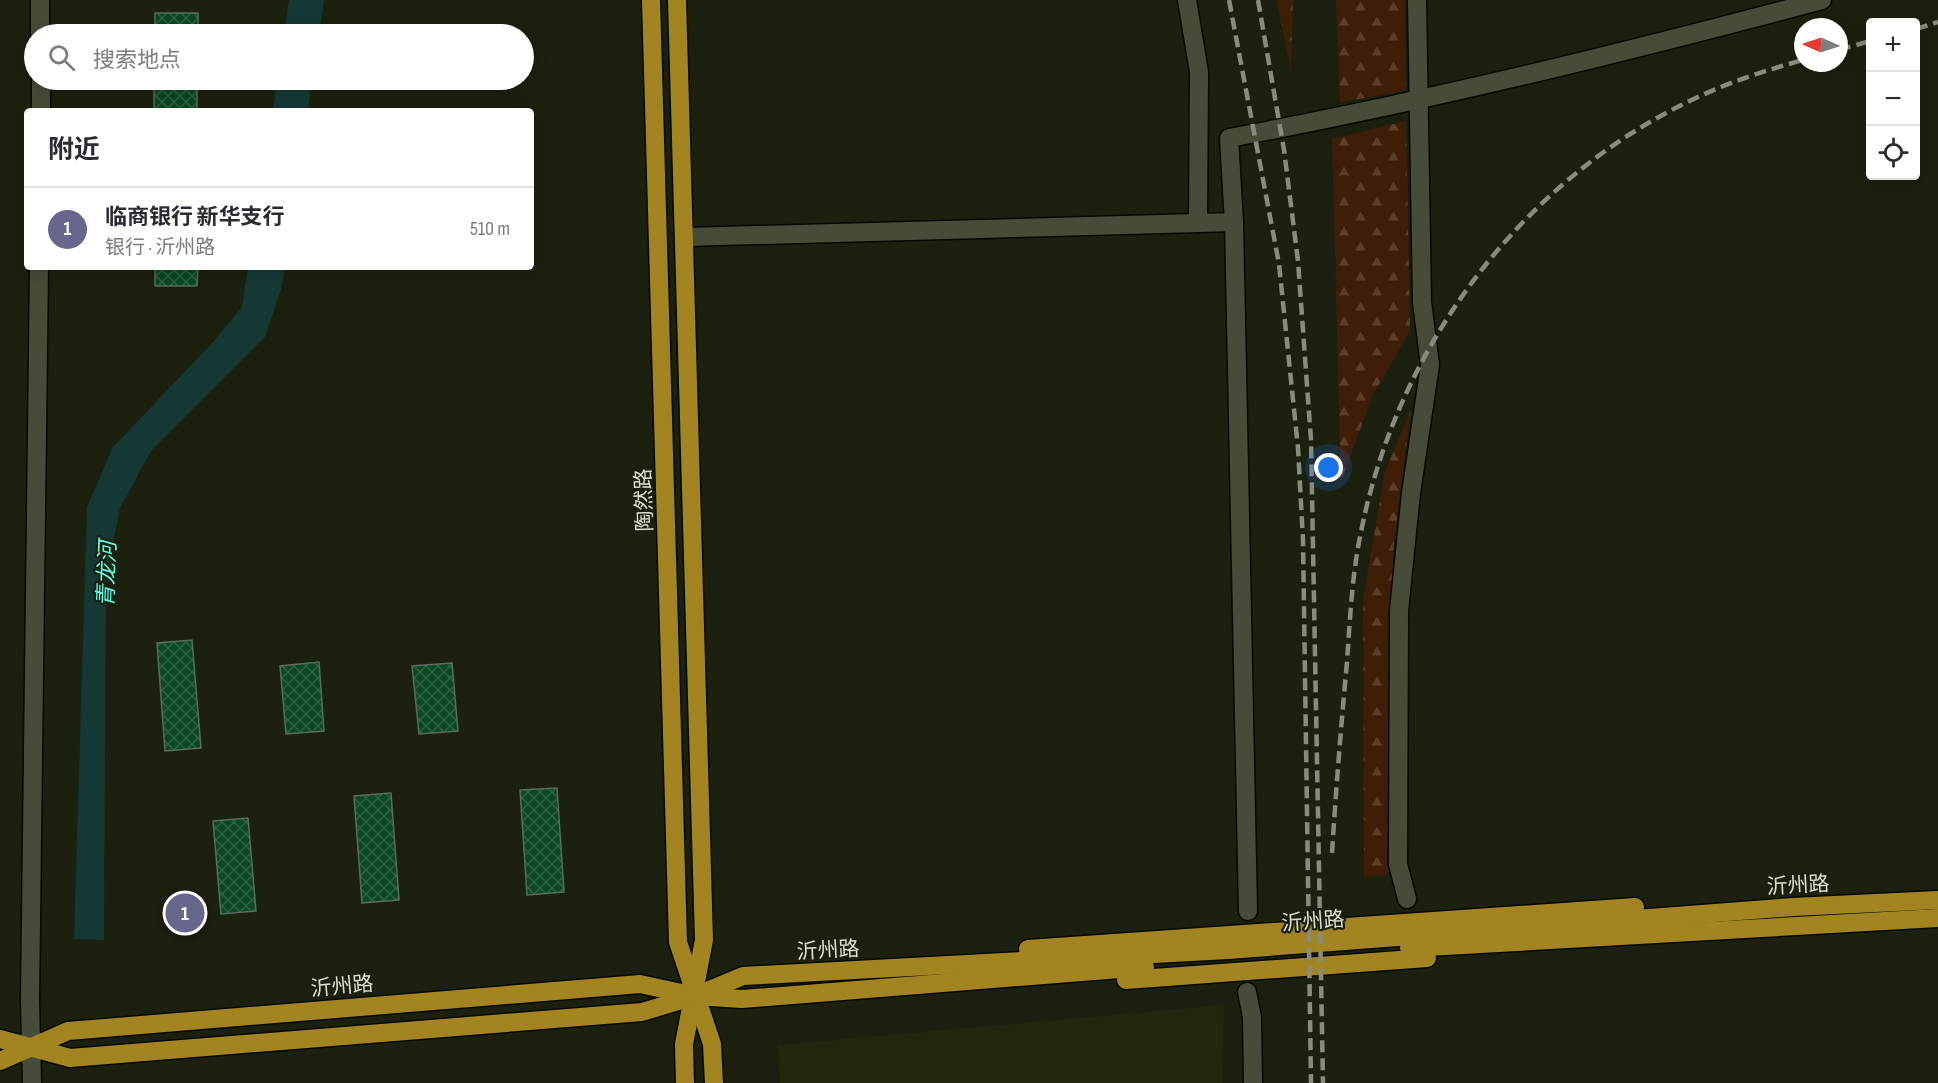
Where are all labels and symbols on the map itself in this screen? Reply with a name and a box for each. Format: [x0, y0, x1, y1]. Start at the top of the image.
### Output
north arrow [1794, 18, 1848, 72]
your location [1314, 453, 1343, 482]
street label: 陶然路 [631, 468, 658, 532]
water label: 青龙河 [93, 537, 122, 608]
street label: 沂州路 [1766, 871, 1830, 900]
pin: 1 [166, 890, 204, 936]
street label: 沂州路 [1281, 907, 1345, 936]
street label: 沂州路 [796, 936, 860, 965]
street label: 沂州路 [310, 971, 375, 1002]

